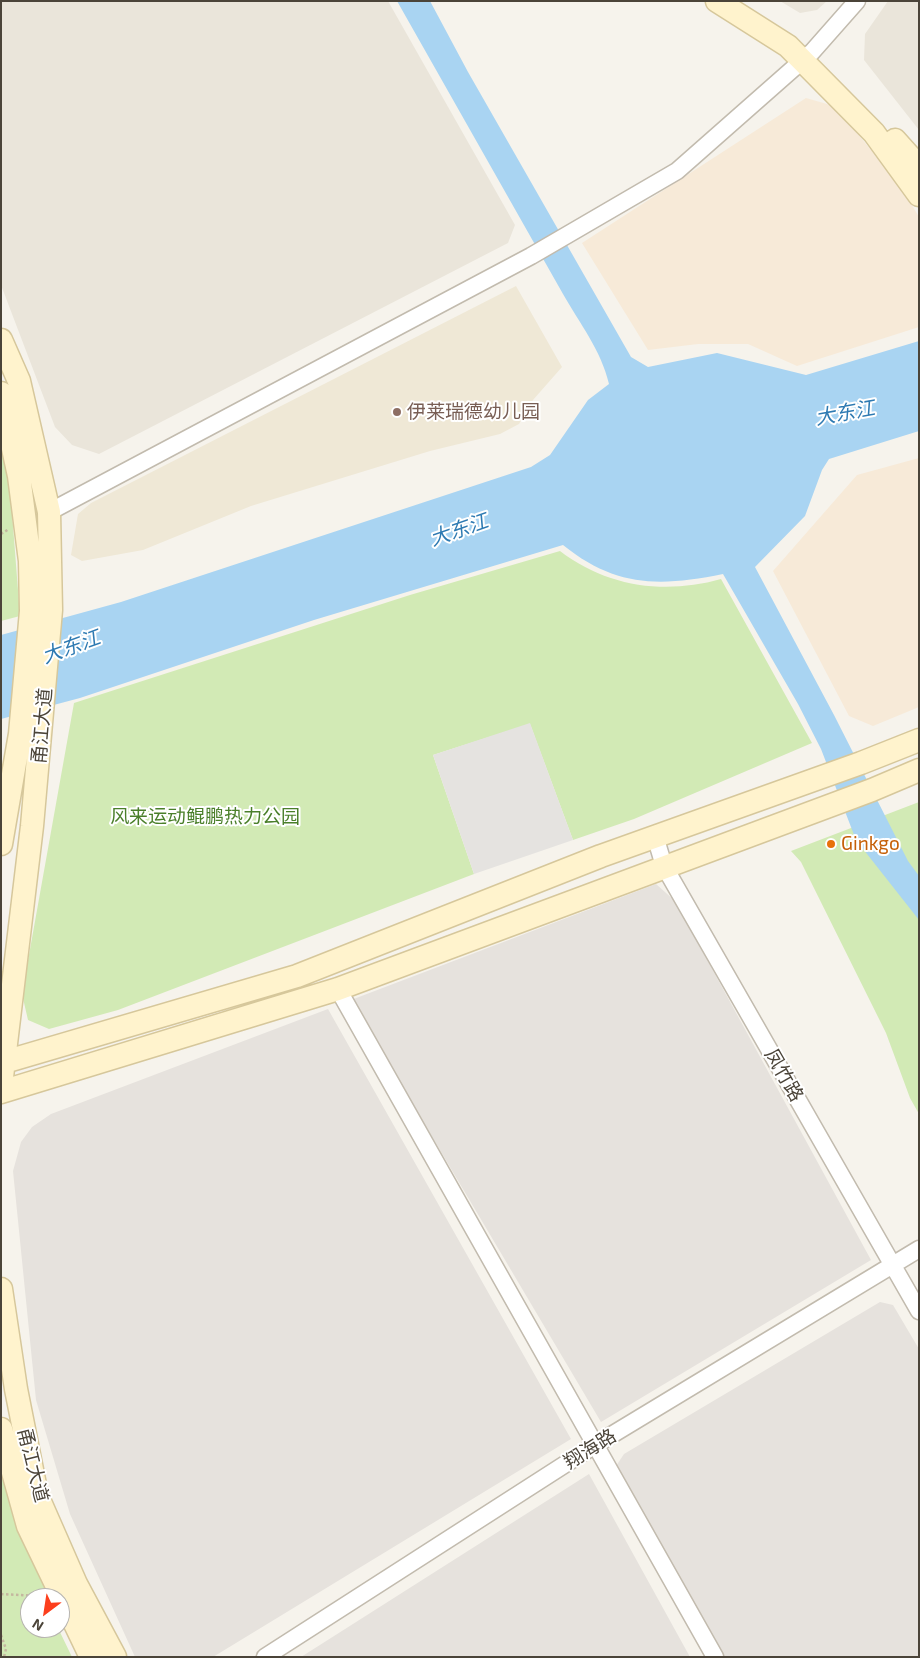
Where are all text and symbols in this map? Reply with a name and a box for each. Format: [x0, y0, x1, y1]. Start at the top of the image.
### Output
water label: 大东江 [813, 396, 877, 430]
place label: 伊莱瑞德幼儿园 [407, 401, 540, 423]
marker: 伊莱瑞德幼儿园 [391, 406, 403, 418]
water label: 大东江 [427, 509, 491, 551]
water label: 大东江 [39, 625, 103, 669]
street label: 甬江大道 [27, 687, 57, 765]
park label: 风来运动鲲鹏热力公园 [110, 806, 300, 828]
place label: Ginkgo [841, 833, 900, 855]
marker: Ginkgo [825, 838, 837, 850]
street label: 凤竹路 [760, 1045, 808, 1105]
street label: 翔海路 [560, 1424, 620, 1474]
street label: 甬江大道 [13, 1425, 53, 1505]
north arrow [20, 1588, 70, 1638]
text: N [29, 1616, 46, 1635]

